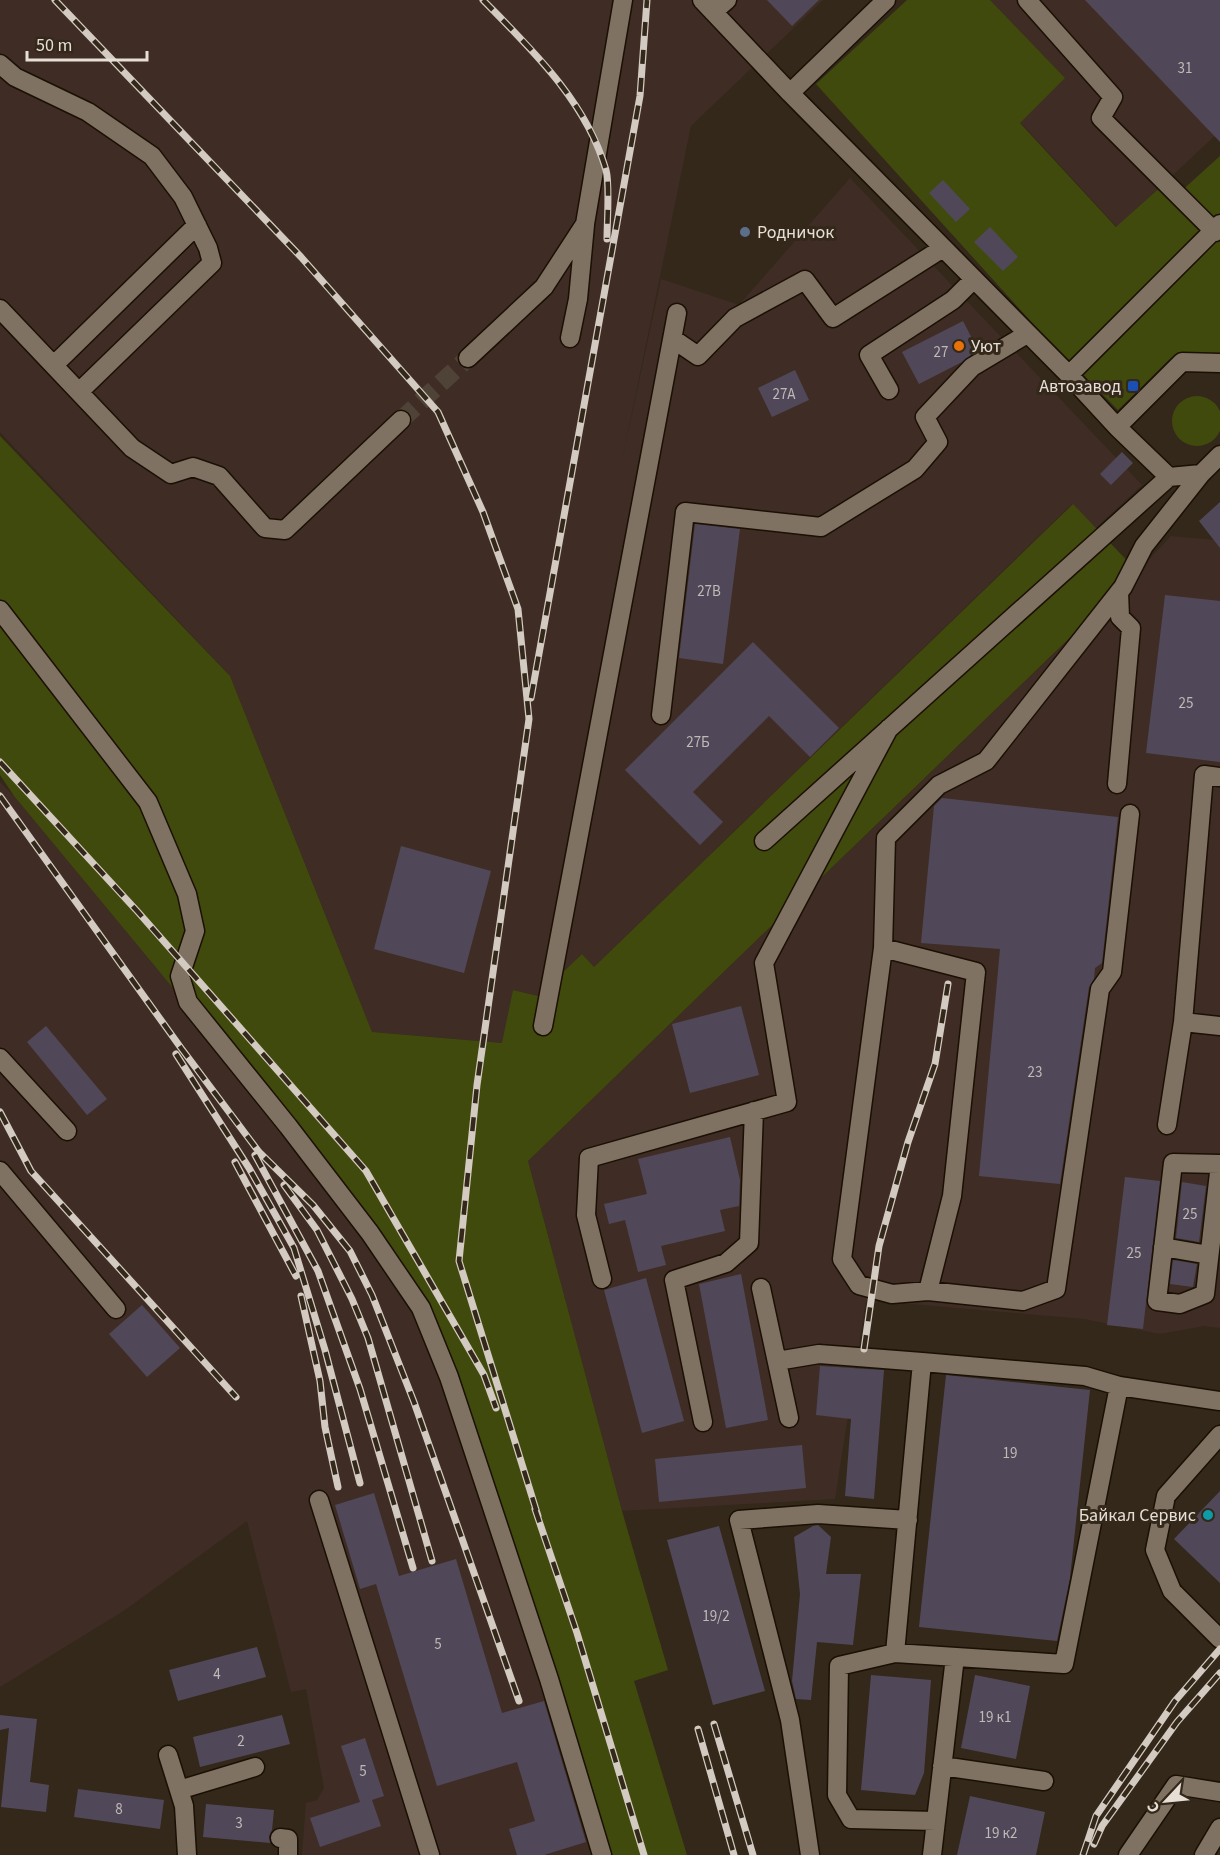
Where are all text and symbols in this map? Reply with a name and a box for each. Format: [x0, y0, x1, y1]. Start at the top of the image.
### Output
scale bar [27, 24, 147, 62]
text: 50 m [36, 33, 72, 58]
house number: 31 [1178, 58, 1192, 79]
place label: Родничок [757, 220, 834, 245]
marker: Родничок [738, 225, 752, 239]
place label: Уют [971, 334, 1001, 359]
marker: Уют [952, 339, 966, 353]
house number: 27 [934, 342, 948, 363]
place label: Автозавод [1039, 374, 1121, 399]
marker: Автозавод [1126, 379, 1140, 393]
house number: 27А [772, 384, 796, 405]
house number: 27В [697, 581, 721, 602]
house number: 25 [1179, 693, 1193, 714]
house number: 27Б [686, 732, 710, 753]
house number: 23 [1028, 1062, 1042, 1083]
house number: 25 [1183, 1204, 1197, 1225]
house number: 25 [1127, 1243, 1141, 1264]
house number: 19 [1003, 1443, 1017, 1464]
place label: Байкал Сервис [1079, 1503, 1196, 1528]
marker: Байкал Сервис [1201, 1508, 1215, 1522]
house number: 19/2 [702, 1606, 730, 1627]
house number: 5 [434, 1634, 442, 1655]
house number: 4 [213, 1664, 221, 1685]
house number: 19 к1 [979, 1707, 1011, 1728]
house number: 2 [237, 1731, 245, 1752]
house number: 5 [359, 1761, 367, 1782]
north arrow [1136, 1771, 1196, 1831]
text: С [1141, 1798, 1165, 1816]
house number: 8 [115, 1799, 123, 1820]
house number: 3 [235, 1813, 243, 1834]
house number: 19 к2 [985, 1823, 1017, 1844]

